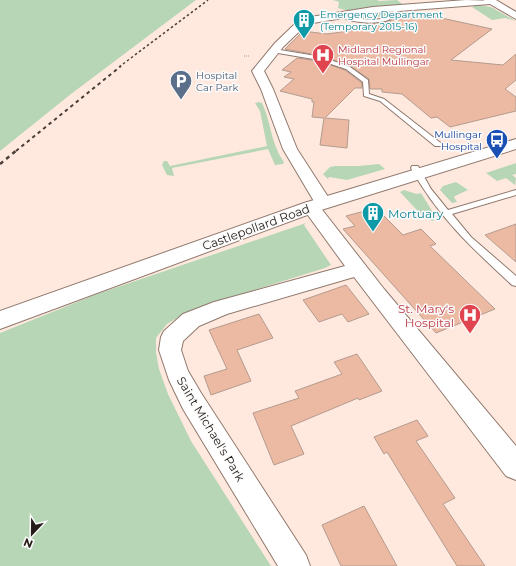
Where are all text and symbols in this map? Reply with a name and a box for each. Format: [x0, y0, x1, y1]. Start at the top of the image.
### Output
building icon: Emergency Department (Temporary 2015-16) [291, 7, 317, 40]
place label: Emergency Department (Temporary 2015-16) [320, 8, 443, 33]
hospital icon: Midland Regional Hospital Mullingar [310, 42, 336, 75]
place label: Midland Regional Hospital Mullingar [338, 43, 430, 68]
parking icon: Hospital Car Park [168, 68, 194, 101]
place label: Hospital Car Park [196, 69, 238, 94]
bus stop icon: Mullingar Hospital [484, 127, 510, 160]
place label: Mullingar Hospital [434, 128, 482, 153]
building icon: Mortuary [360, 200, 386, 233]
street label: Castlepollard Road [200, 201, 312, 253]
place label: Mortuary [388, 206, 444, 221]
place label: St. Mary's Hospital [398, 301, 454, 330]
hospital icon: St. Mary's Hospital [457, 302, 483, 335]
street label: Saint Michael's Park [174, 374, 249, 485]
north arrow [12, 514, 52, 554]
text: N [22, 535, 35, 551]

